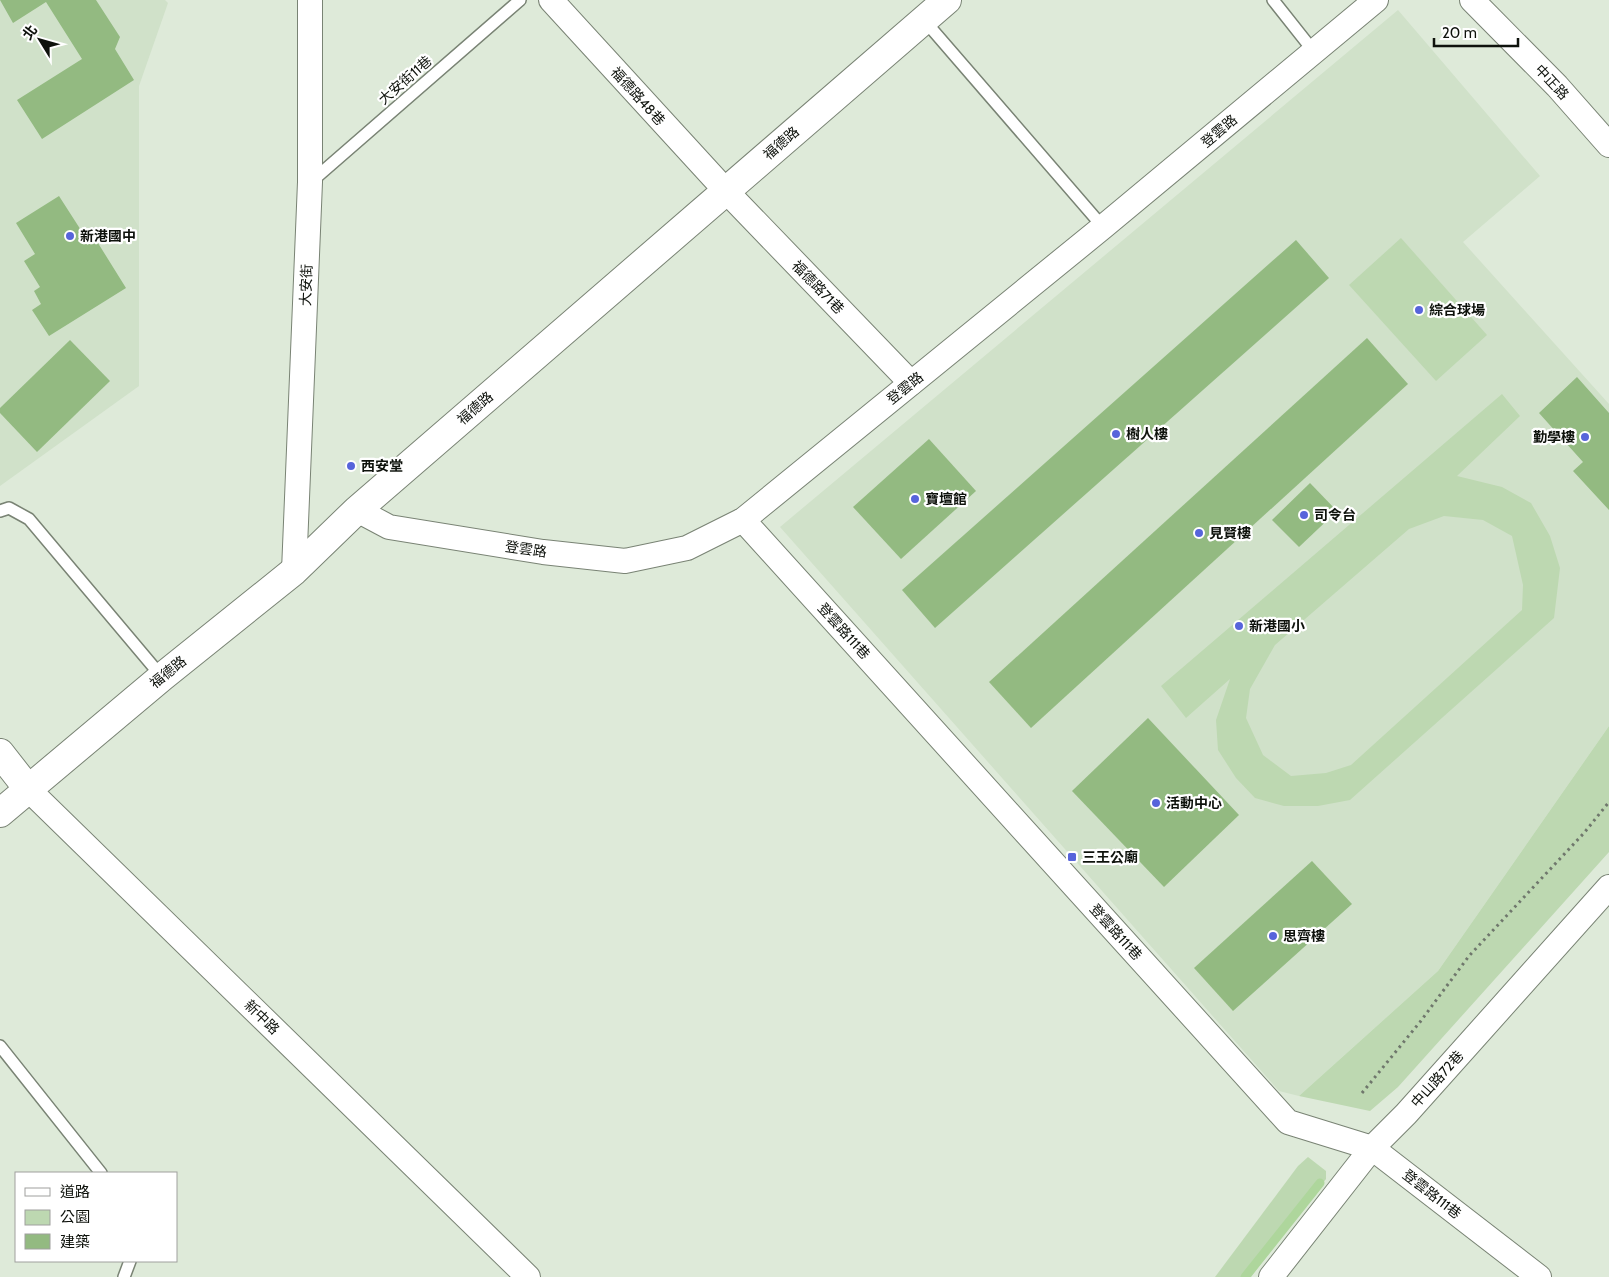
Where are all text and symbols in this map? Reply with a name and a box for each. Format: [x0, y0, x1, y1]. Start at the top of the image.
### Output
north arrow [15, 15, 65, 65]
scale bar [1434, 15, 1518, 47]
text: 北 [18, 21, 41, 43]
text: 20 m [1442, 24, 1477, 42]
street label: 大安街11巷 [375, 52, 435, 108]
street label: 中正路 [1531, 61, 1573, 103]
street label: 福德路48巷 [607, 63, 669, 129]
street label: 登雲路 [1197, 111, 1241, 151]
street label: 福德路 [759, 122, 803, 164]
place label: 新港國中 [80, 227, 136, 245]
marker: 新港國中 [64, 230, 76, 242]
street label: 福德路71巷 [788, 256, 848, 318]
street label: 大安街 [296, 264, 316, 306]
place label: 綜合球場 [1429, 301, 1485, 319]
marker: 綜合球場 [1413, 304, 1425, 316]
street label: 登雲路 [883, 368, 927, 408]
street label: 福德路 [453, 387, 497, 429]
place label: 樹人樓 [1126, 425, 1168, 443]
marker: 樹人樓 [1110, 428, 1122, 440]
place label: 勤學樓 [1533, 428, 1575, 446]
marker: 勤學樓 [1579, 431, 1591, 443]
place label: 西安堂 [361, 457, 403, 475]
marker: 西安堂 [345, 460, 357, 472]
place label: 寶壇館 [925, 490, 967, 508]
marker: 寶壇館 [909, 493, 921, 505]
place label: 司令台 [1314, 506, 1356, 524]
marker: 司令台 [1298, 509, 1310, 521]
place label: 見賢樓 [1209, 524, 1251, 542]
marker: 見賢樓 [1193, 527, 1205, 539]
street label: 登雲路 [504, 537, 548, 561]
street label: 登雲路111巷 [814, 599, 874, 663]
place label: 新港國小 [1249, 617, 1305, 635]
marker: 新港國小 [1233, 620, 1245, 632]
street label: 福德路 [146, 652, 190, 692]
place label: 活動中心 [1166, 794, 1222, 812]
marker: 活動中心 [1150, 797, 1162, 809]
place label: 三王公廟 [1082, 848, 1138, 866]
marker: 三王公廟 [1066, 851, 1078, 863]
street label: 登雲路111巷 [1086, 900, 1146, 964]
place label: 思齊樓 [1283, 927, 1325, 945]
marker: 思齊樓 [1267, 930, 1279, 942]
street label: 新中路 [241, 996, 283, 1038]
street label: 中山路72巷 [1407, 1047, 1467, 1111]
street label: 登雲路111巷 [1399, 1165, 1465, 1223]
legend [15, 1172, 178, 1262]
text: 道路 [60, 1183, 90, 1201]
text: 公園 [60, 1208, 90, 1226]
text: 建築 [60, 1233, 90, 1251]

